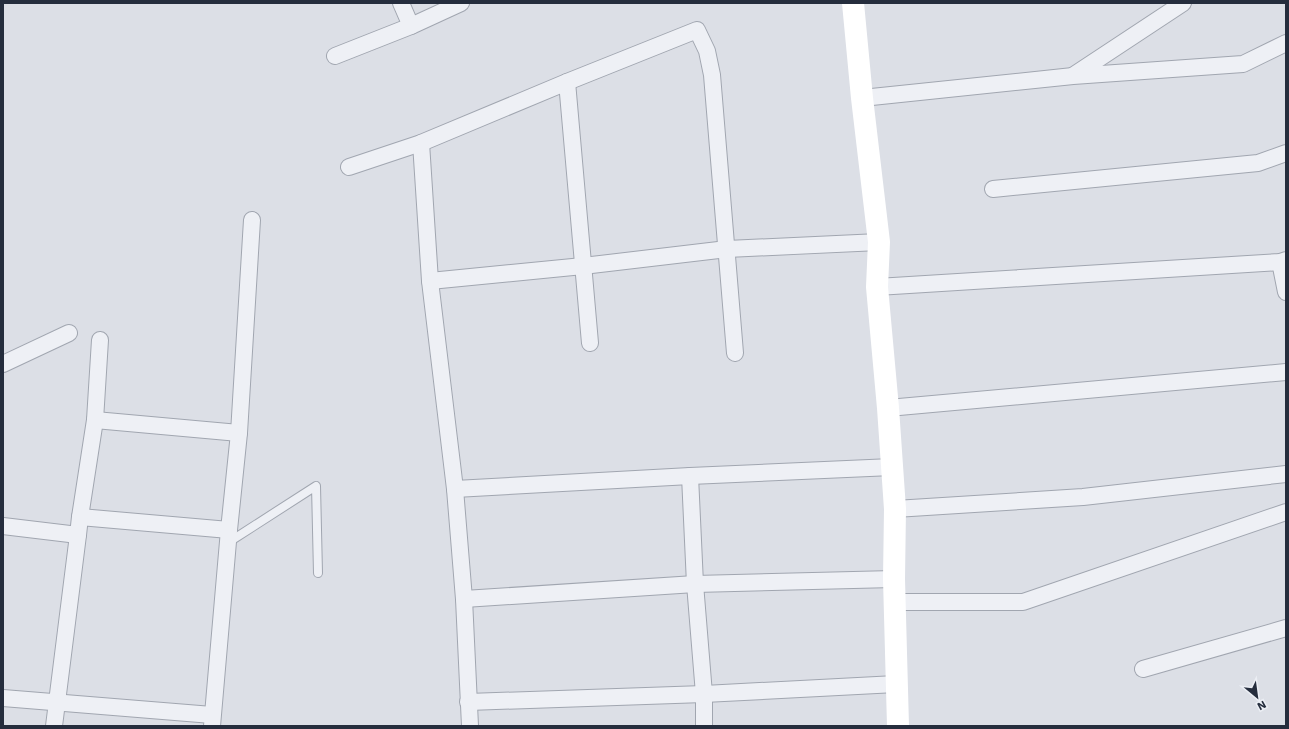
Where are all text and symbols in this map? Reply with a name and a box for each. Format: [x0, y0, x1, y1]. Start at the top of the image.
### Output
north arrow [1237, 677, 1277, 717]
text: N [1255, 698, 1268, 713]

